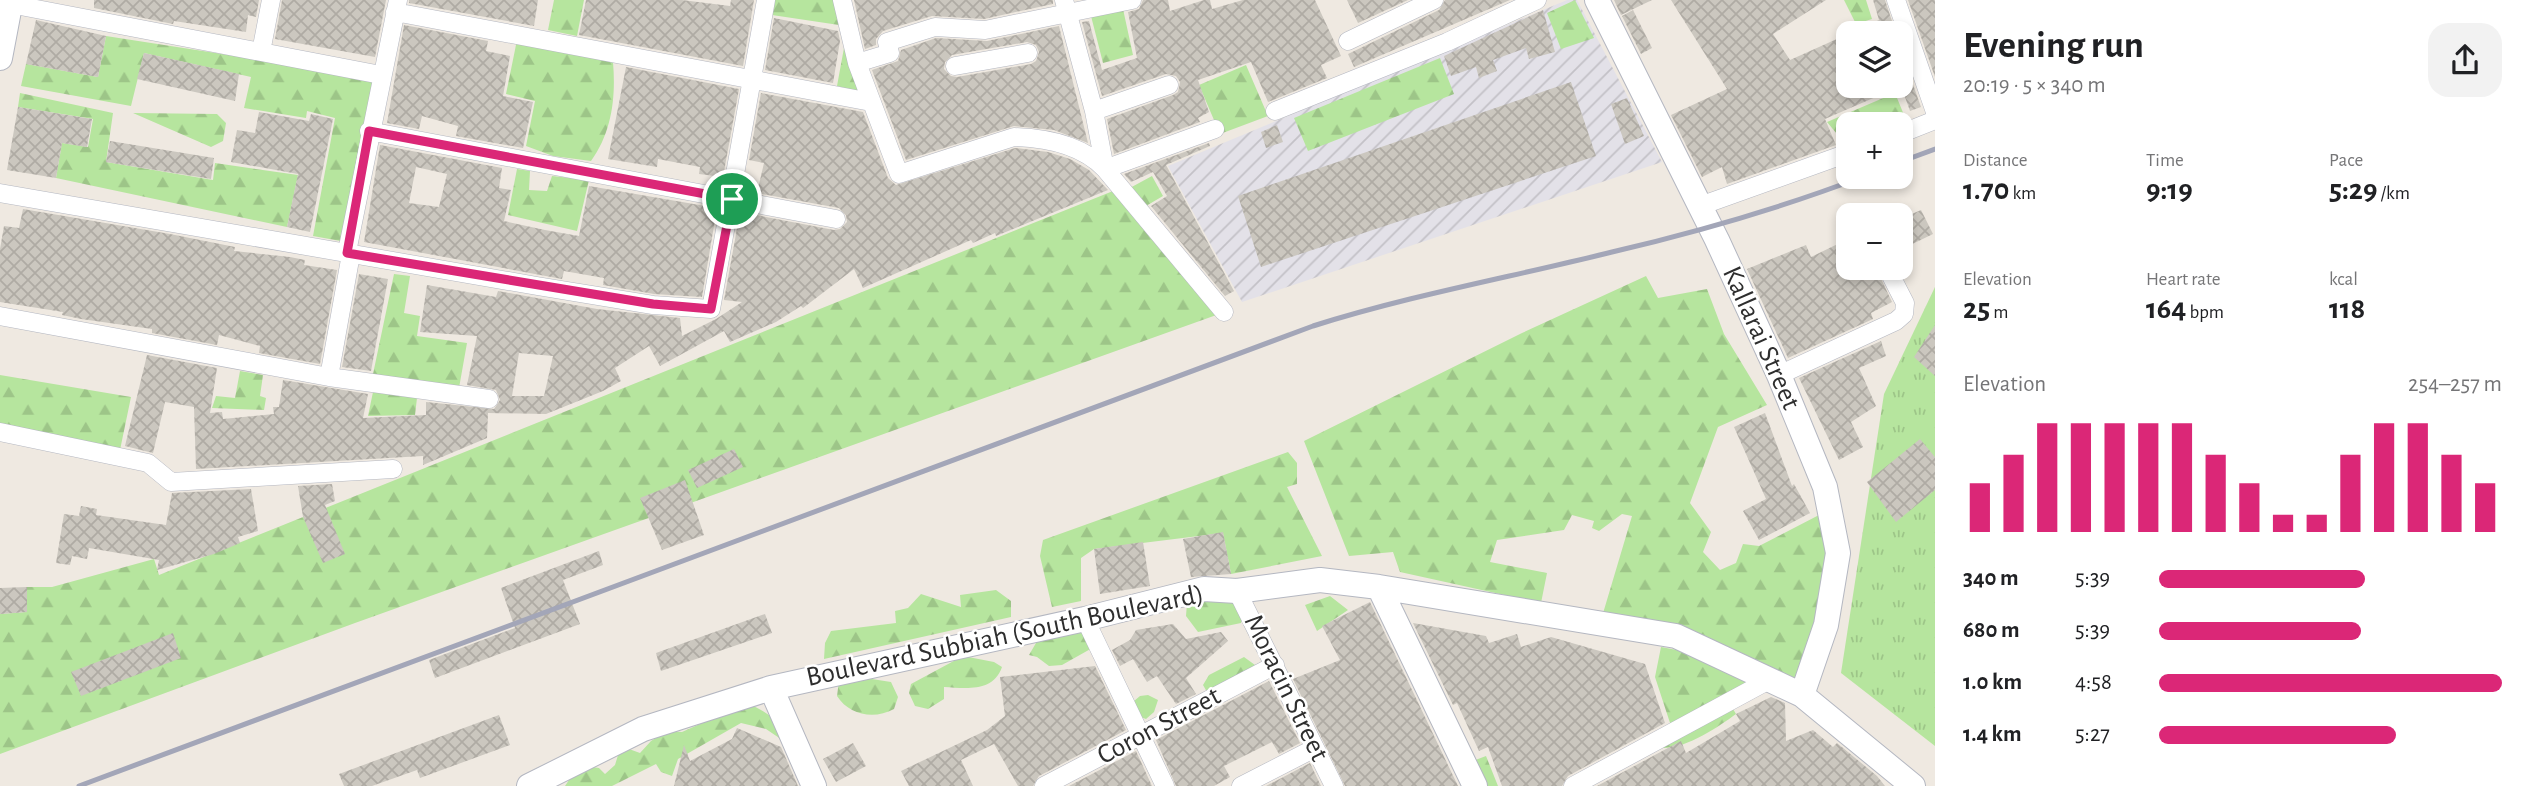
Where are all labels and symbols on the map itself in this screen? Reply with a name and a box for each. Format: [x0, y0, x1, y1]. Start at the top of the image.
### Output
pin [702, 169, 762, 229]
street label: Kallarai Street [1717, 262, 1805, 414]
street label: Boulevard Subbiah (South Boulevard) [804, 580, 1206, 692]
street label: Moracin Street [1239, 610, 1334, 766]
street label: Coron Street [1093, 682, 1225, 770]

